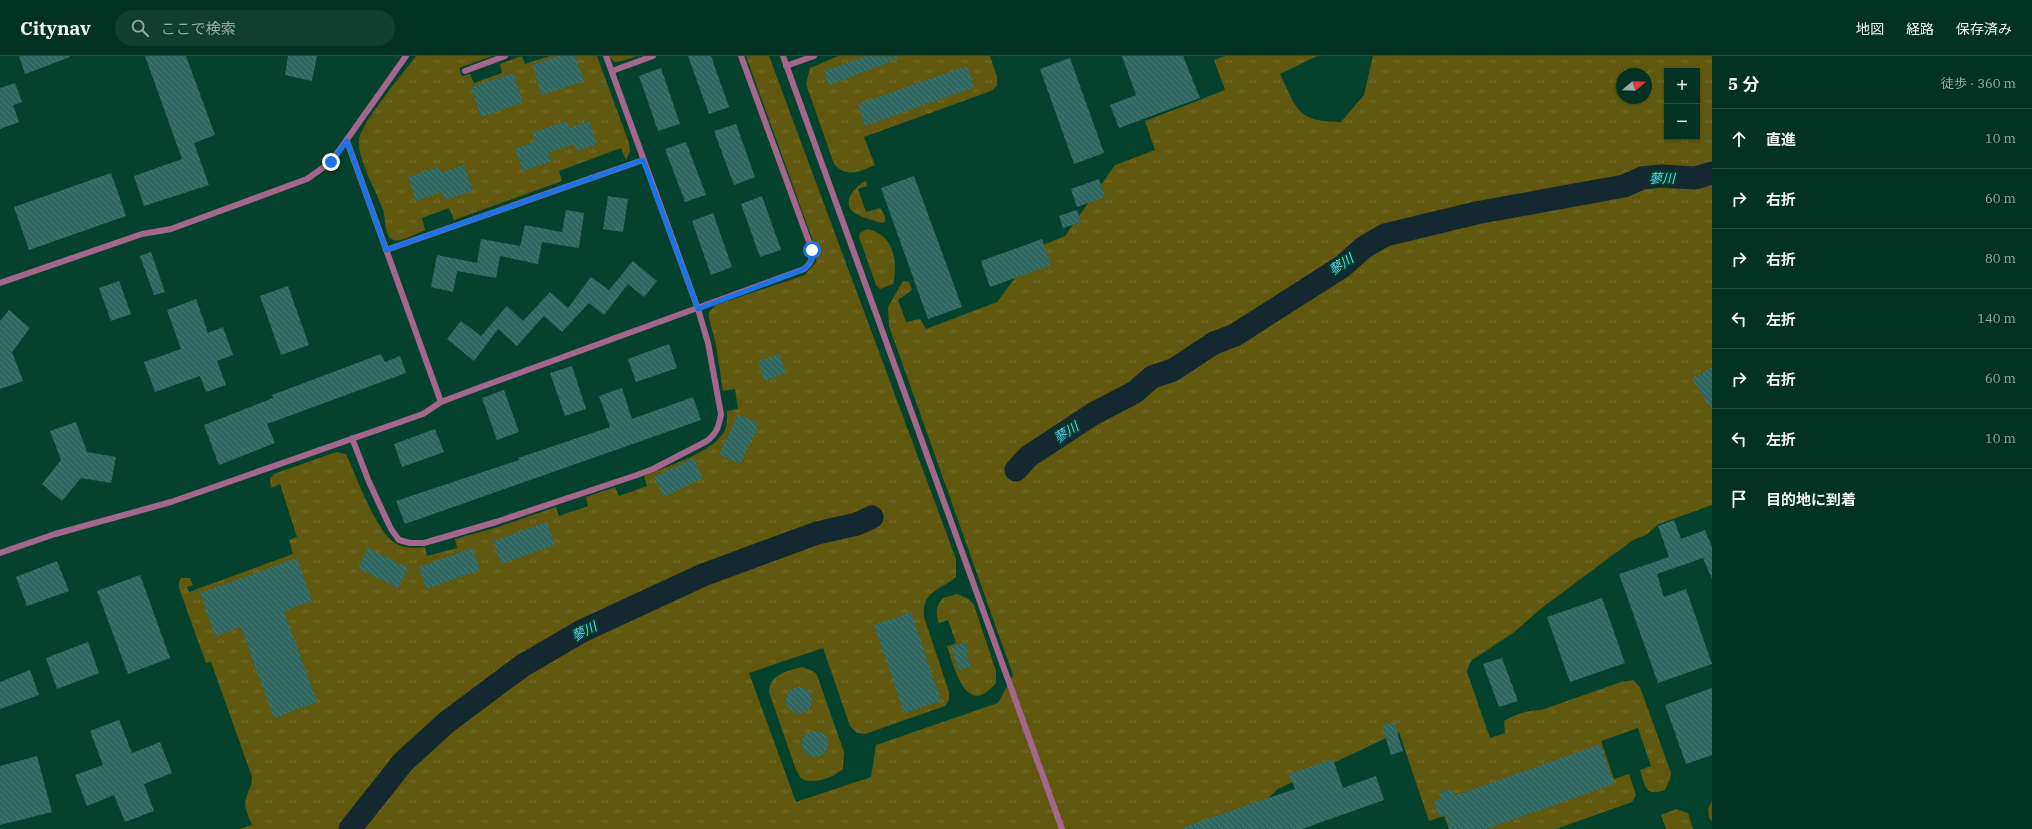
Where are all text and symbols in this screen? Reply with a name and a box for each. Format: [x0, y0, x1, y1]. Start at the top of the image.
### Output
search box [115, 10, 395, 46]
text: Citynav [20, 16, 91, 40]
icon: search [129, 17, 151, 39]
text: ここで検索 [161, 19, 236, 38]
text: 地図 [1856, 20, 1884, 38]
text: 経路 [1906, 20, 1934, 38]
text: 保存済み [1956, 20, 2012, 38]
north arrow [1616, 68, 1652, 104]
map controls [1664, 68, 1700, 140]
button: + [1664, 68, 1700, 104]
text: 5 分 [1728, 73, 1759, 95]
text: 徒歩 · 360 m [1941, 75, 2016, 92]
button: − [1664, 104, 1700, 140]
icon: ahead [1728, 128, 1750, 150]
text: 直進 [1766, 130, 1796, 149]
text: 10 m [1985, 130, 2016, 147]
route end [322, 153, 340, 171]
water label: 蓼川 [1649, 170, 1677, 187]
icon: right [1728, 188, 1750, 210]
text: 右折 [1766, 190, 1796, 209]
text: 60 m [1985, 190, 2016, 207]
route start [803, 241, 821, 259]
icon: right [1728, 248, 1750, 270]
water label: 蓼川 [1326, 249, 1358, 279]
text: 右折 [1766, 250, 1796, 269]
text: 80 m [1985, 250, 2016, 267]
icon: left [1728, 308, 1750, 330]
text: 左折 [1766, 310, 1796, 329]
text: 140 m [1977, 310, 2016, 327]
icon: right [1728, 368, 1750, 390]
text: 右折 [1766, 370, 1796, 389]
text: 60 m [1985, 370, 2016, 387]
water label: 蓼川 [1051, 417, 1083, 447]
icon: left [1728, 428, 1750, 450]
text: 左折 [1766, 430, 1796, 449]
text: 10 m [1985, 430, 2016, 447]
icon: arrive [1728, 488, 1750, 510]
text: 目的地に到着 [1766, 490, 1856, 509]
water label: 蓼川 [569, 617, 601, 645]

